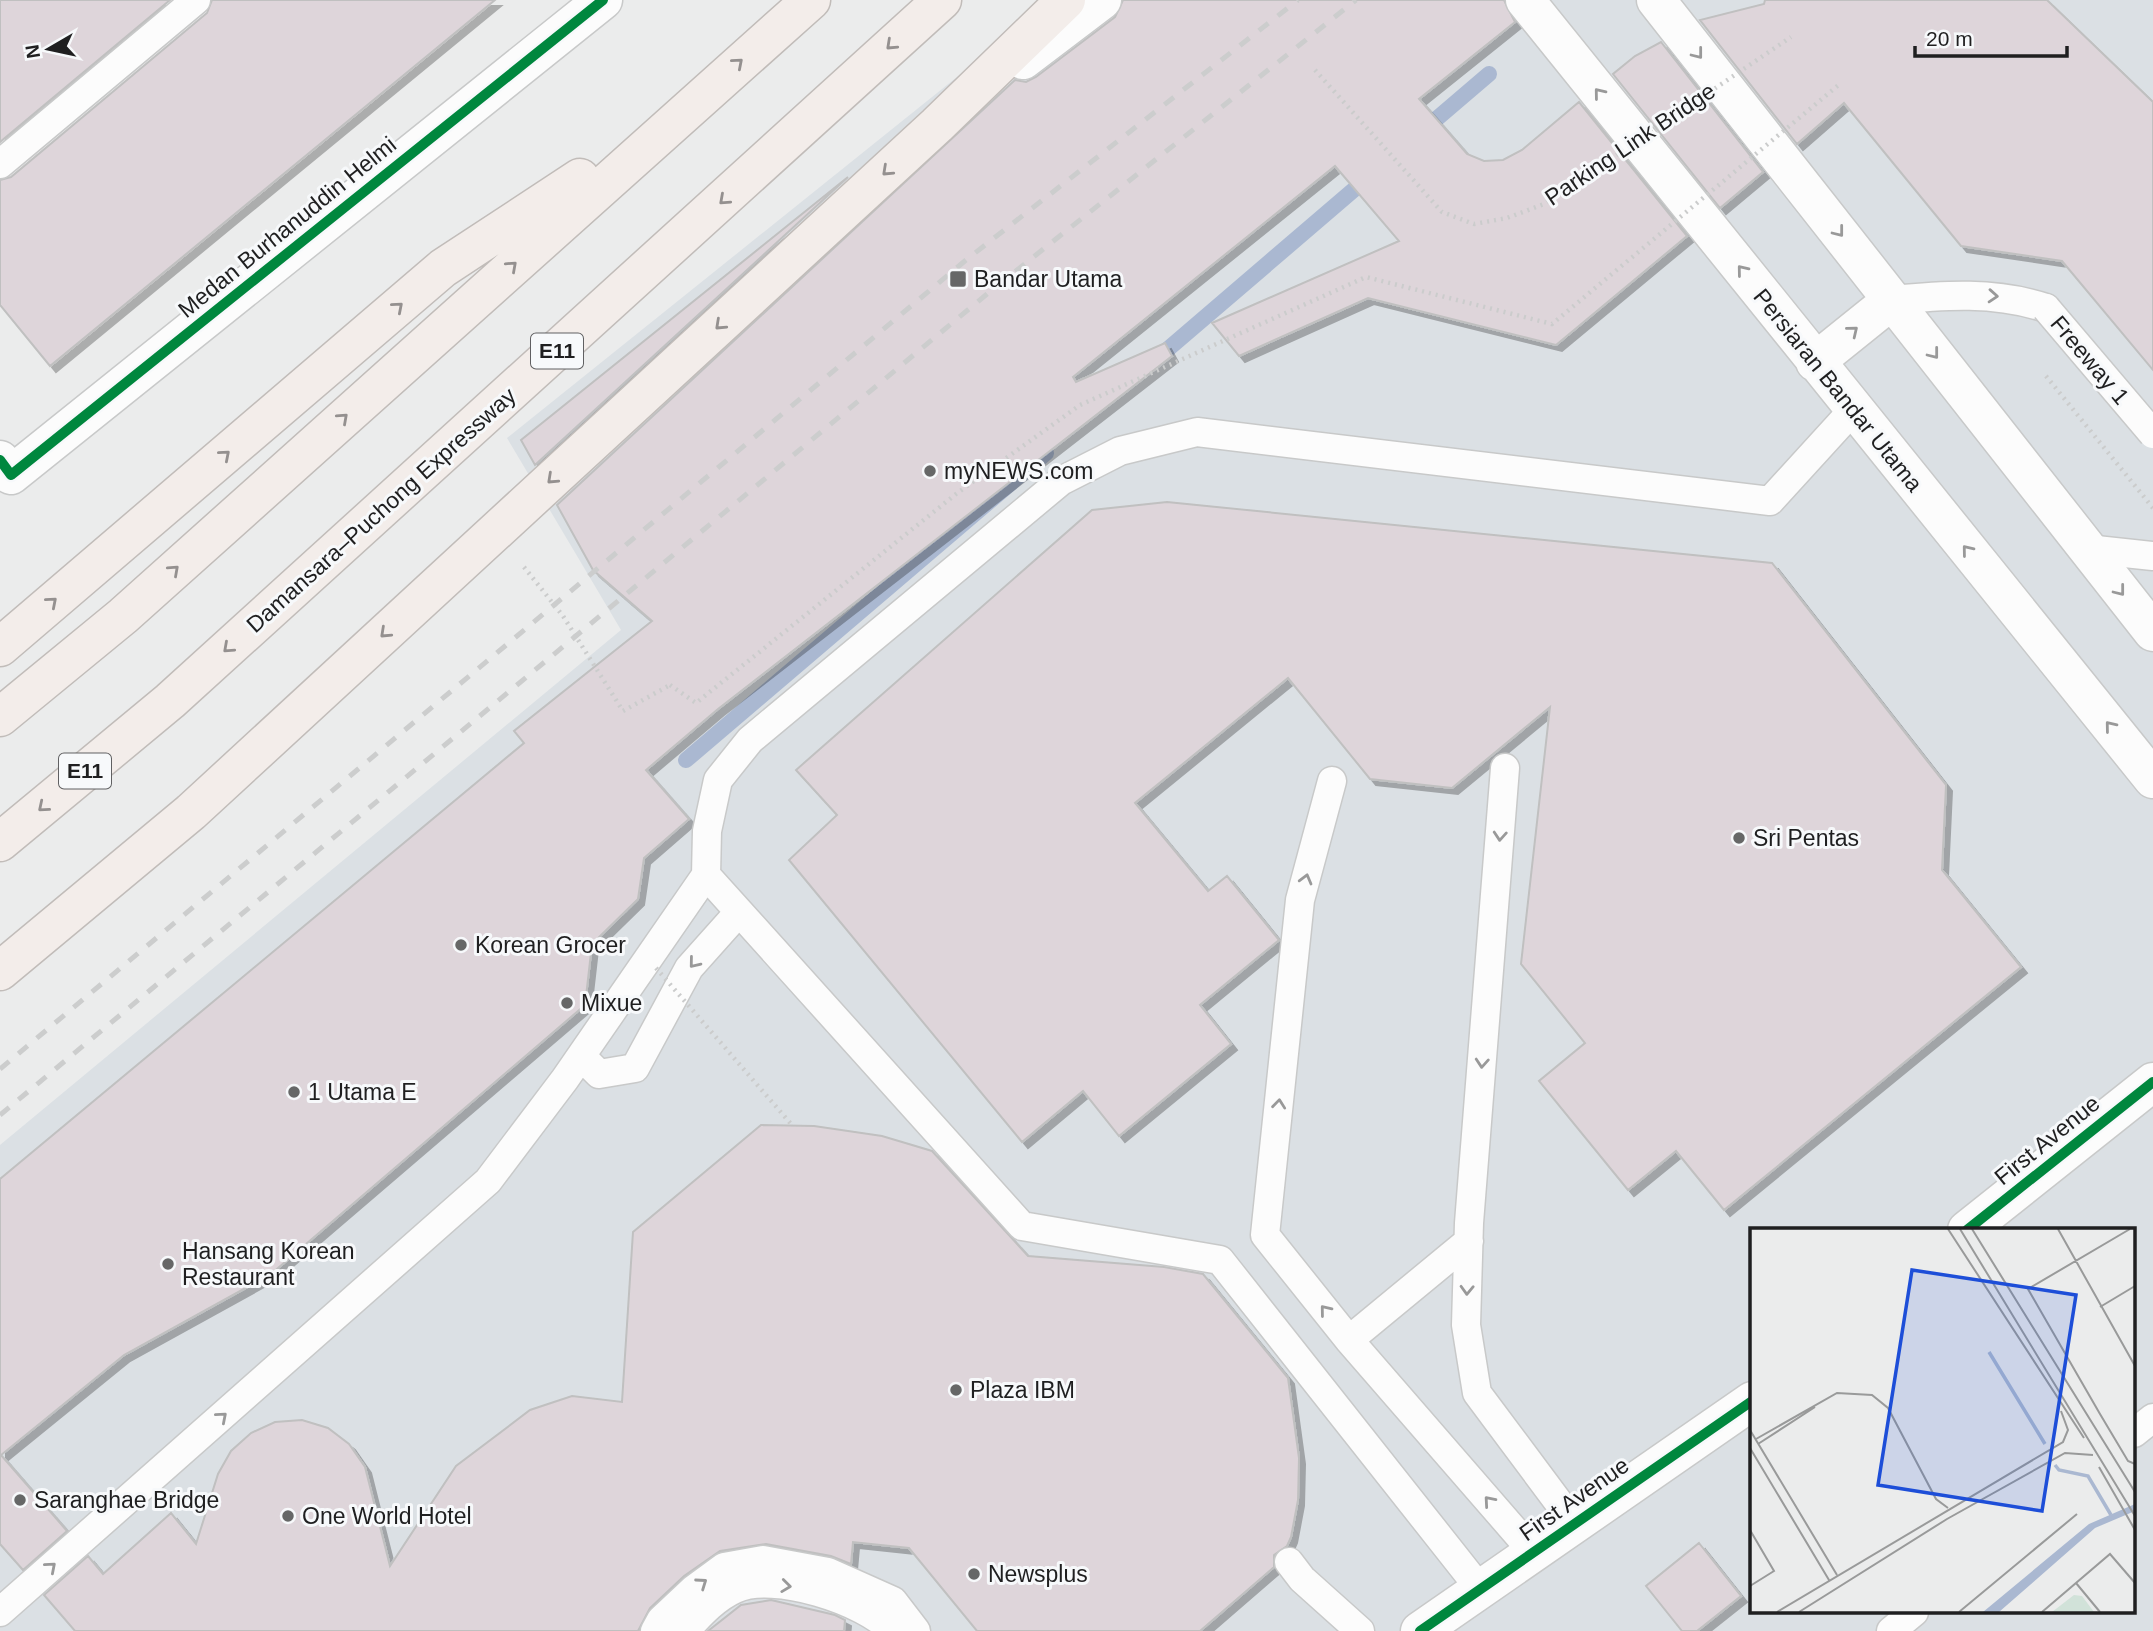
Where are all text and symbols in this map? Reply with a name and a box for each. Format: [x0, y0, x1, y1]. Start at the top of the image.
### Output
north arrow [14, 14, 84, 84]
scale bar [1915, 14, 2067, 58]
text: 20 m [1926, 27, 1973, 50]
one-way arrow [886, 37, 899, 50]
text: N [21, 43, 44, 60]
one-way arrow [1689, 46, 1702, 58]
one-way arrow [730, 59, 743, 71]
street label: Parking Link Bridge [1540, 77, 1720, 211]
one-way arrow [1595, 88, 1608, 100]
street label: Medan Burhanuddin Helmi [173, 131, 401, 323]
one-way arrow [882, 163, 895, 176]
one-way arrow [719, 191, 732, 204]
one-way arrow [1830, 225, 1843, 237]
one-way arrow [503, 261, 516, 274]
place label: Bandar Utama [974, 266, 1123, 292]
one-way arrow [1737, 266, 1750, 278]
marker: Bandar Utama [948, 269, 968, 289]
street label: Persiaran Bandar Utama [1748, 283, 1928, 497]
one-way arrow [1987, 289, 1998, 304]
one-way arrow [389, 303, 402, 315]
street label: Freeway 1 [2046, 311, 2134, 409]
one-way arrow [715, 317, 728, 330]
one-way arrow [1846, 326, 1858, 339]
road number: E11 [531, 334, 583, 368]
one-way arrow [1925, 346, 1938, 358]
street label: Damansara–Puchong Expressway [241, 382, 521, 638]
one-way arrow [334, 414, 347, 426]
one-way arrow [217, 451, 230, 463]
place label: myNEWS.com [944, 458, 1094, 484]
marker: myNEWS.com [922, 463, 938, 479]
one-way arrow [547, 471, 560, 484]
one-way arrow [1962, 545, 1975, 557]
one-way arrow [166, 566, 179, 578]
one-way arrow [2112, 583, 2125, 595]
one-way arrow [44, 598, 57, 611]
one-way arrow [380, 625, 393, 638]
one-way arrow [223, 640, 236, 652]
one-way arrow [2106, 722, 2118, 735]
road number: E11 [59, 754, 111, 788]
one-way arrow [38, 799, 51, 811]
place label: Sri Pentas [1753, 825, 1859, 851]
marker: Sri Pentas [1731, 830, 1747, 846]
one-way arrow [1493, 831, 1508, 842]
one-way arrow [1298, 873, 1312, 885]
place label: Korean Grocer [475, 932, 626, 958]
marker: Korean Grocer [453, 937, 469, 953]
one-way arrow [690, 955, 702, 968]
place label: Mixue [581, 990, 642, 1016]
marker: Mixue [559, 995, 575, 1011]
one-way arrow [1475, 1058, 1490, 1069]
place label: 1 Utama E [308, 1079, 417, 1105]
marker: 1 Utama E [286, 1084, 302, 1100]
street label: First Avenue [1989, 1090, 2105, 1190]
one-way arrow [1271, 1099, 1286, 1110]
inset map [1750, 1228, 2136, 1614]
place label: Hansang Korean Restaurant [182, 1238, 355, 1290]
marker: Hansang Korean Restaurant [160, 1256, 176, 1272]
one-way arrow [1459, 1285, 1475, 1296]
one-way arrow [1321, 1305, 1334, 1317]
place label: Plaza IBM [970, 1377, 1075, 1403]
marker: Plaza IBM [948, 1382, 964, 1398]
one-way arrow [214, 1413, 227, 1425]
street label: First Avenue [1514, 1452, 1634, 1546]
place label: Saranghae Bridge [34, 1487, 219, 1513]
marker: Saranghae Bridge [12, 1492, 28, 1508]
one-way arrow [1485, 1496, 1498, 1509]
place label: One World Hotel [302, 1503, 472, 1529]
marker: One World Hotel [280, 1508, 296, 1524]
place label: Newsplus [988, 1561, 1088, 1587]
one-way arrow [43, 1563, 56, 1575]
marker: Newsplus [966, 1566, 982, 1582]
one-way arrow [694, 1579, 707, 1591]
one-way arrow [780, 1579, 792, 1594]

